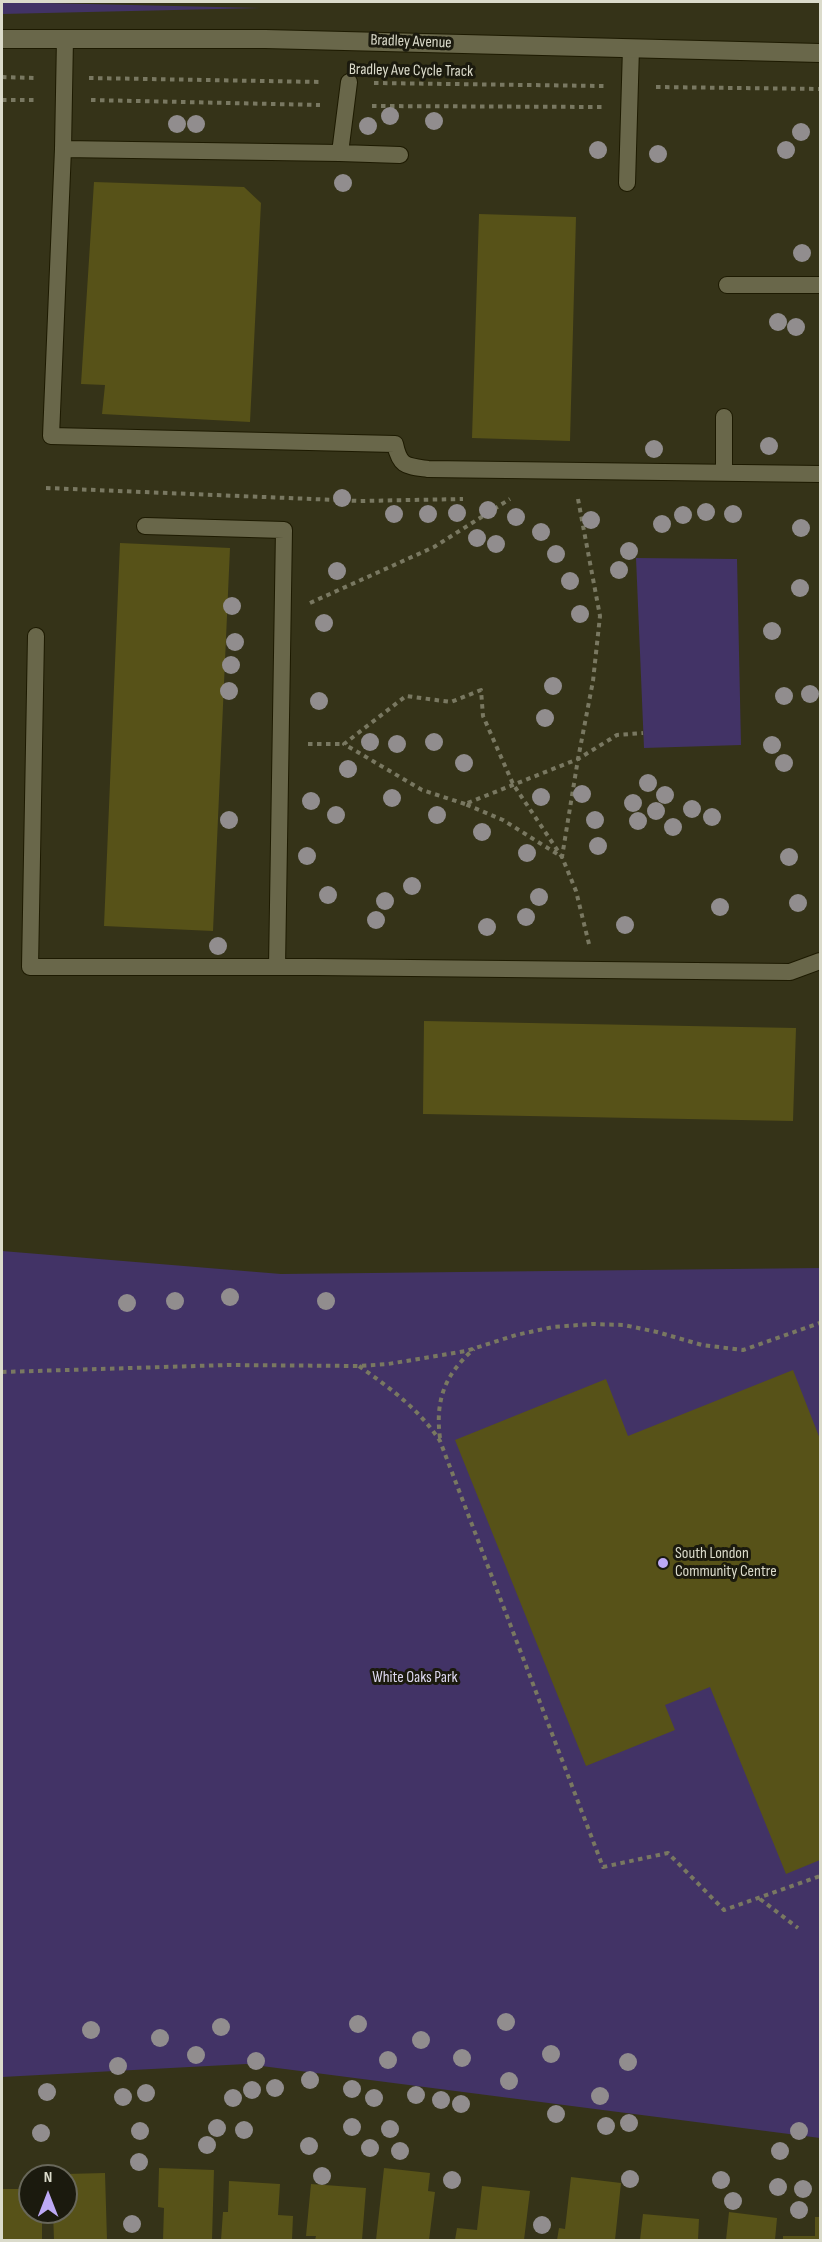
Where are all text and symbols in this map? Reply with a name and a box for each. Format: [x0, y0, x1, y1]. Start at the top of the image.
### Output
street label: Bradley Avenue [370, 31, 452, 53]
street label: Bradley Ave Cycle Track [349, 60, 473, 82]
place label: South London Community Centre [675, 1544, 777, 1582]
marker: South London Community Centre [656, 1556, 670, 1570]
park label: White Oaks Park [372, 1668, 458, 1688]
north arrow [18, 2164, 78, 2224]
text: N [44, 2168, 52, 2187]

